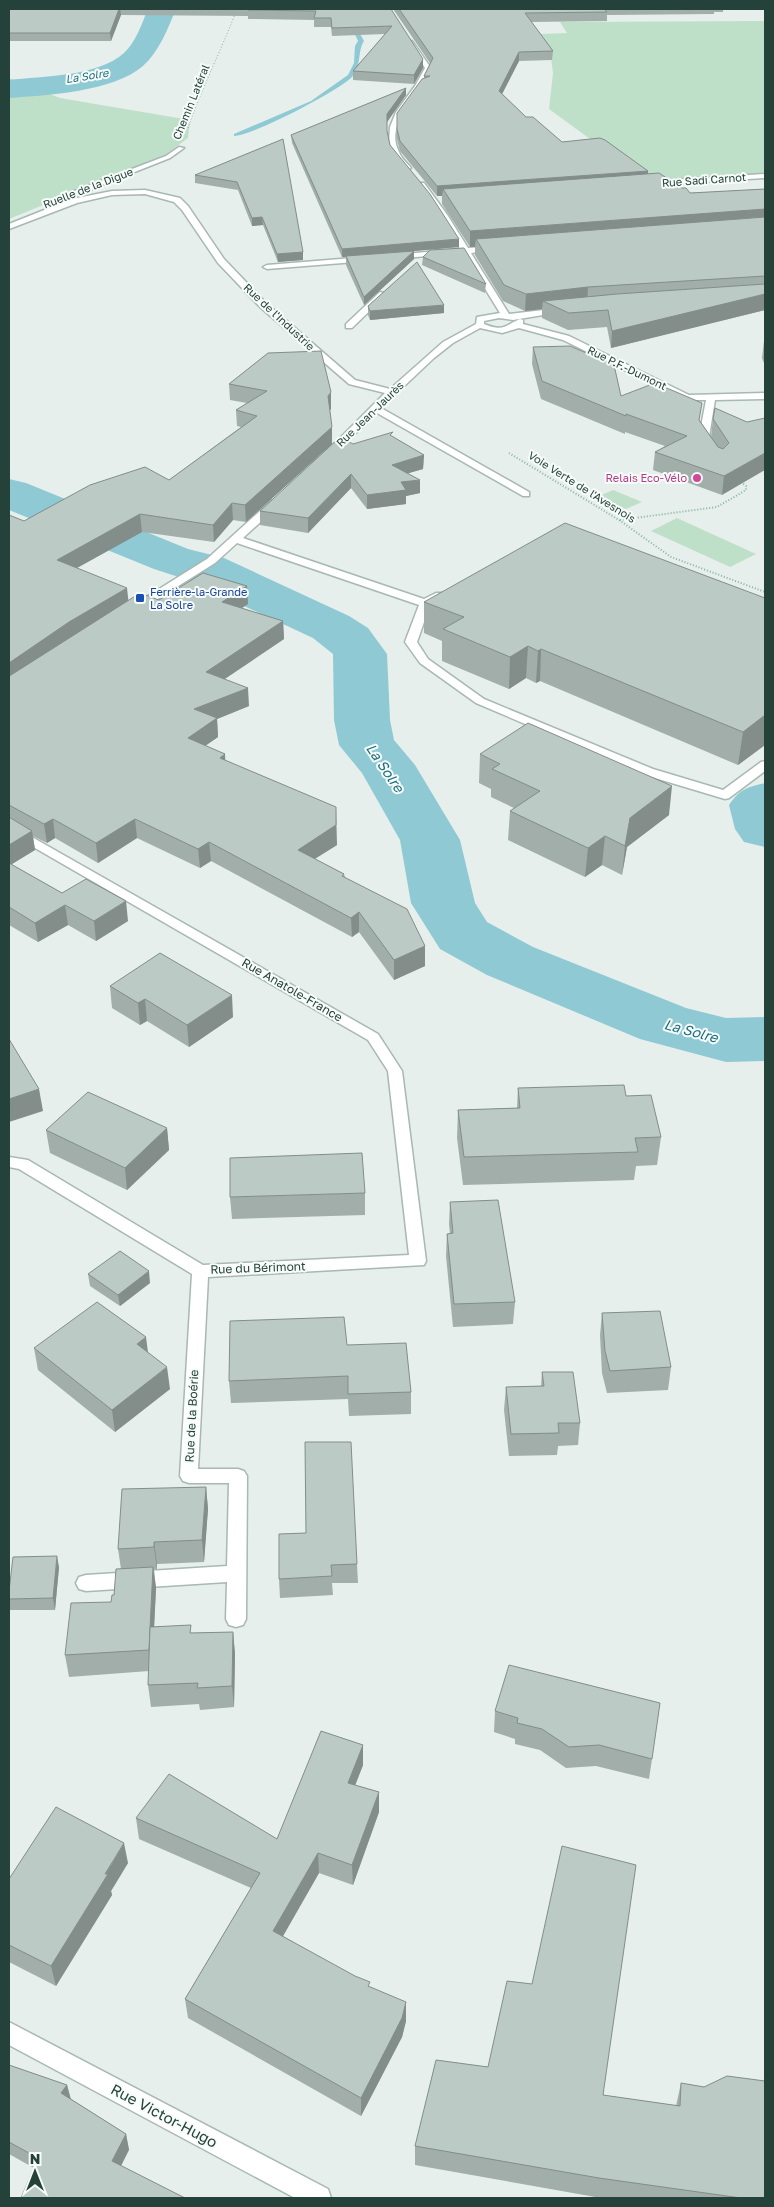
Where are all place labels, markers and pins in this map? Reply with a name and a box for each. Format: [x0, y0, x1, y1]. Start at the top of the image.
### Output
place label: Relais Eco-Vélo [606, 471, 687, 484]
marker: Relais Eco-Vélo [691, 472, 703, 484]
place label: Ferrière-la-Grande La Solre [150, 585, 247, 611]
marker: Ferrière-la-Grande La Solre [134, 592, 146, 604]

